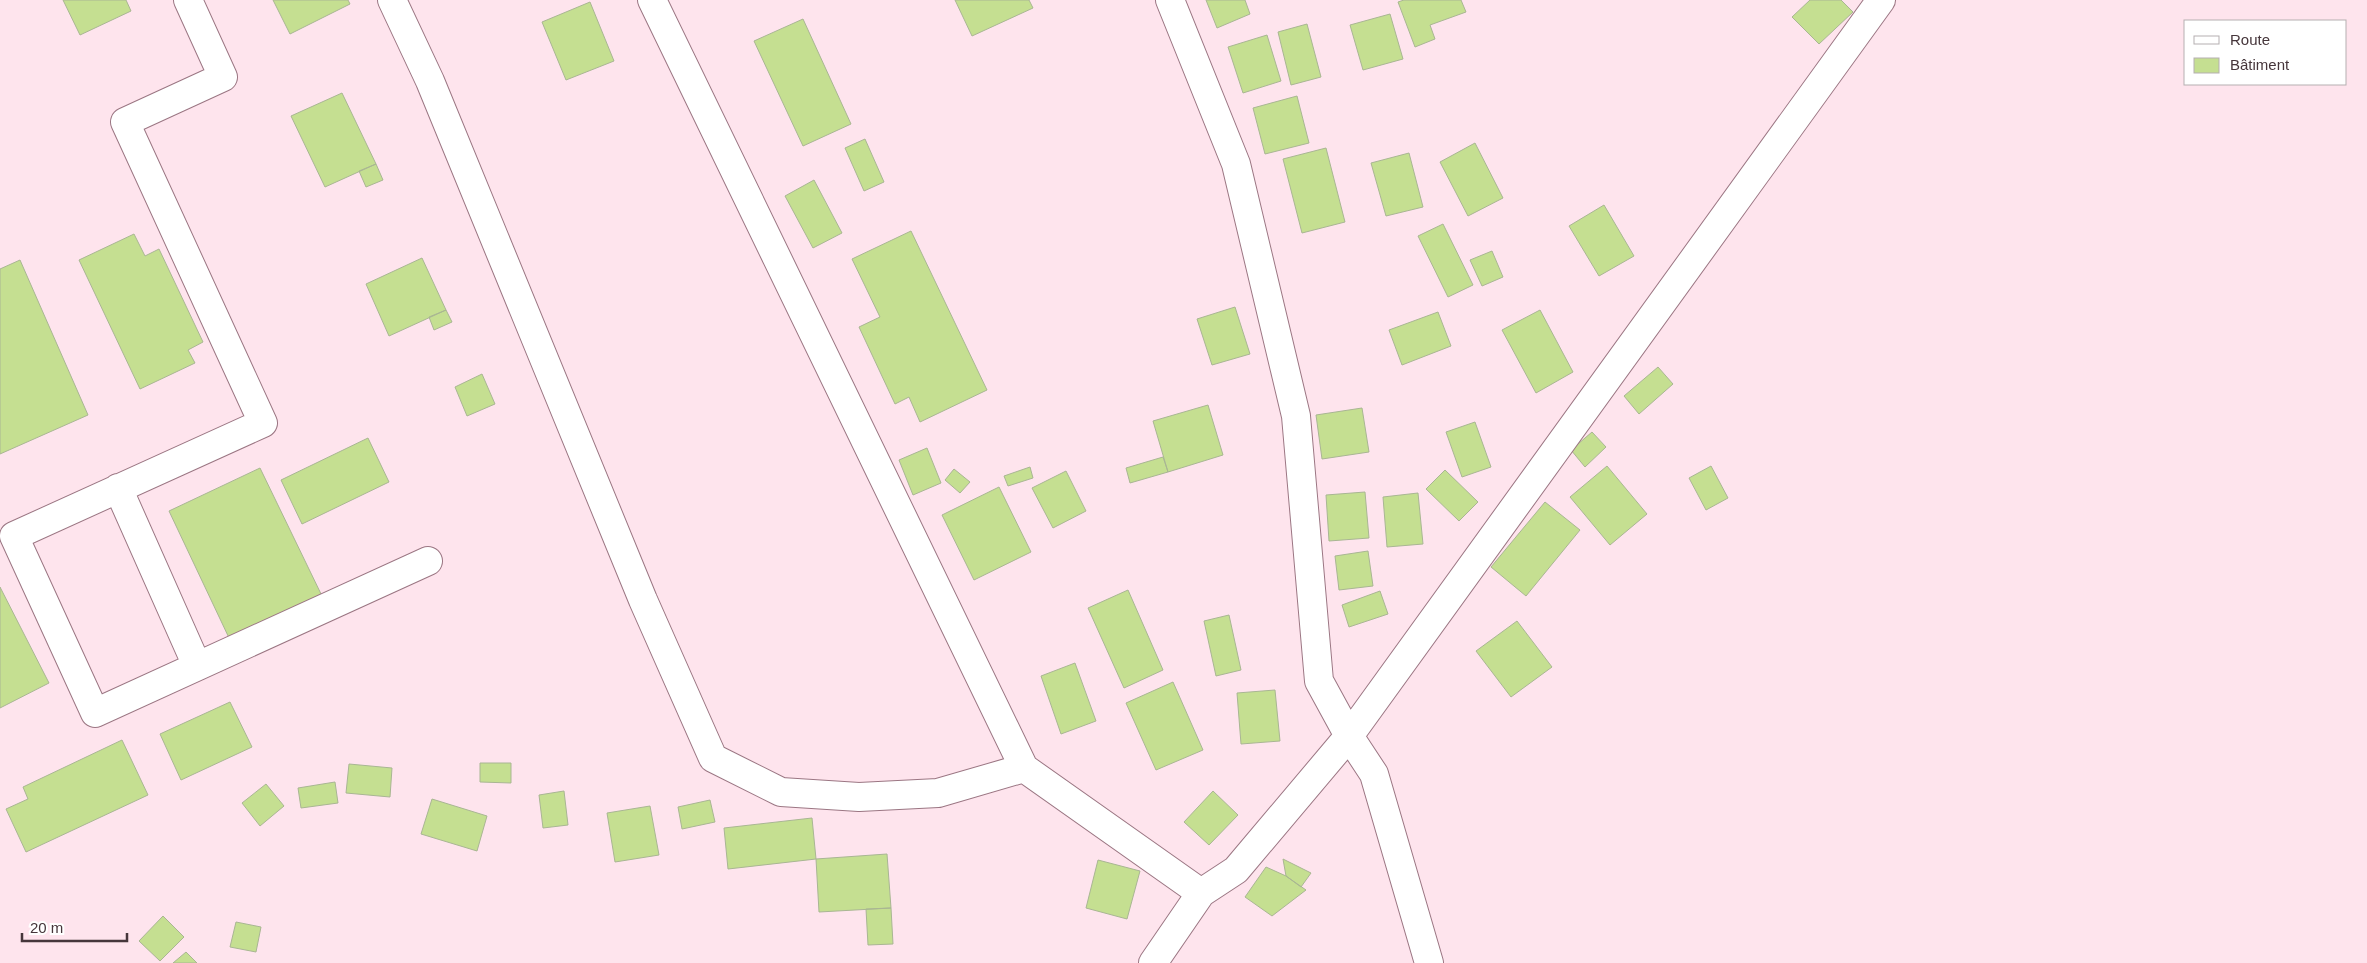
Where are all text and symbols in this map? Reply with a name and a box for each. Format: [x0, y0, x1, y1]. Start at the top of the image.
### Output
legend [2184, 20, 2347, 85]
text: Route [2230, 31, 2270, 48]
text: Bâtiment [2230, 56, 2290, 73]
scale bar [22, 910, 128, 942]
text: 20 m [30, 919, 63, 936]

